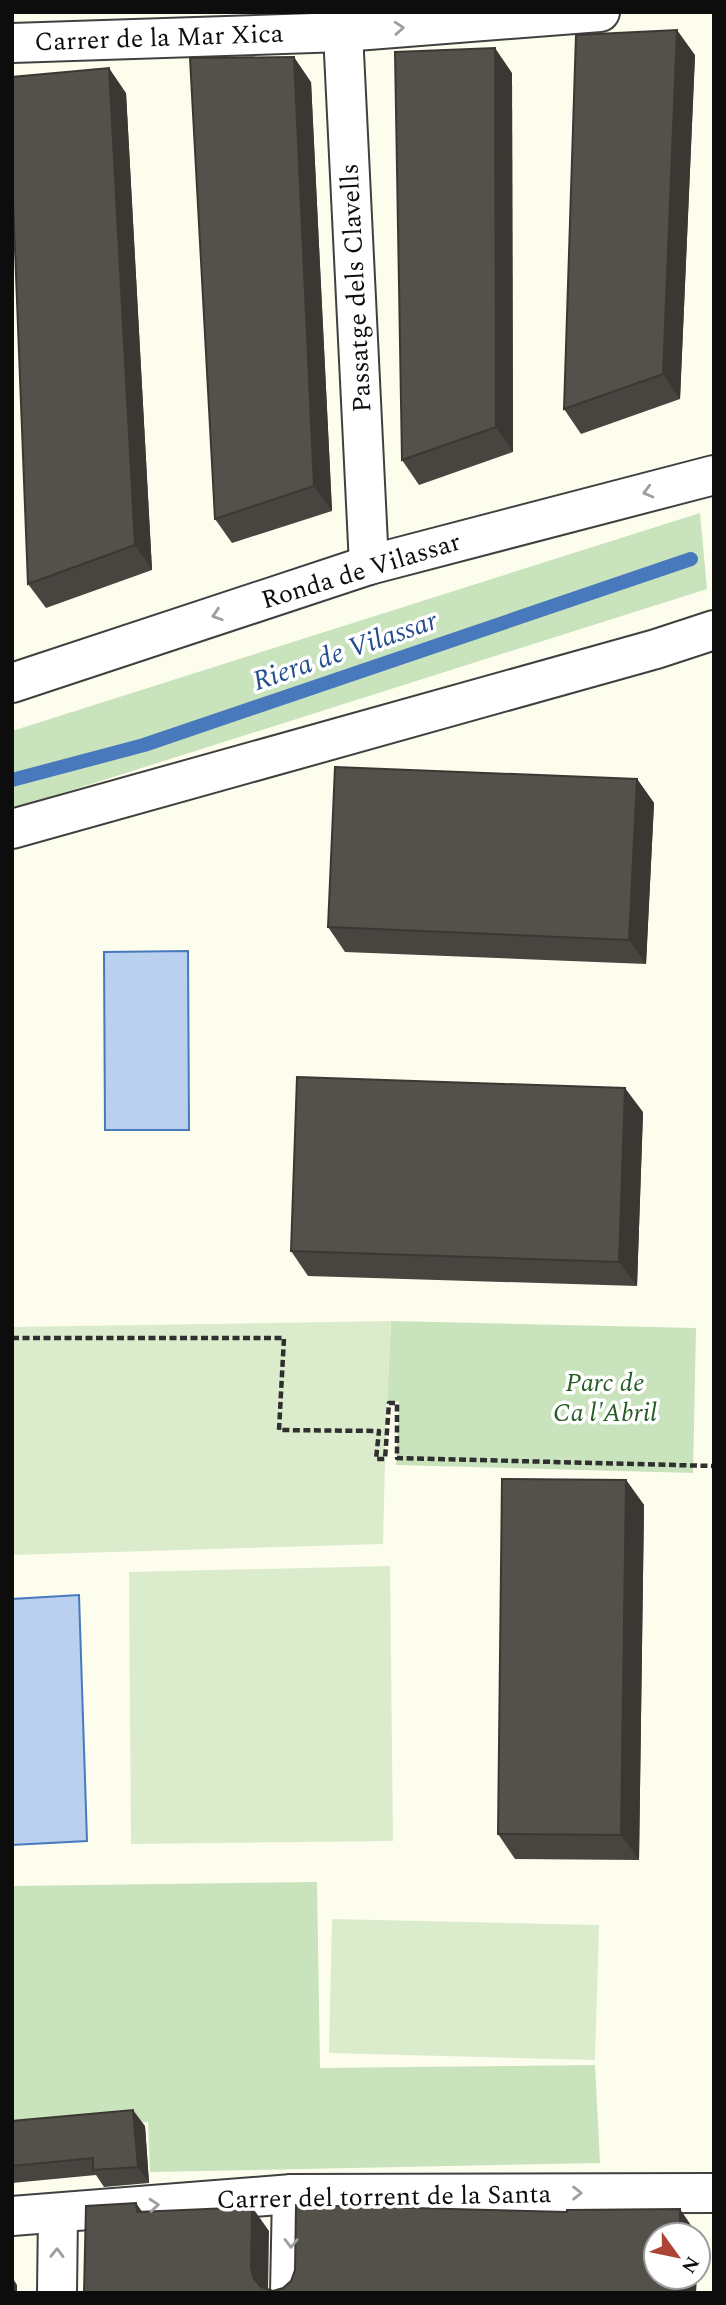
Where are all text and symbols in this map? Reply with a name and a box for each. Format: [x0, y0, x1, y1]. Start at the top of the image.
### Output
street label: Carrer de la Mar Xica [34, 14, 284, 62]
one-way arrow [393, 21, 404, 36]
street label: Passatge dels Clavells [330, 162, 382, 414]
one-way arrow [642, 484, 654, 498]
street label: Ronda de Vilassar [256, 522, 466, 620]
water label: Riera de Vilassar [247, 599, 444, 703]
one-way arrow [211, 607, 224, 621]
park label: Parc de Ca l'Abril [553, 1363, 657, 1433]
street label: Carrer del torrent de la Santa [216, 2174, 552, 2220]
one-way arrow [572, 2185, 582, 2201]
one-way arrow [148, 2198, 159, 2213]
north arrow [642, 2221, 712, 2291]
one-way arrow [283, 2238, 299, 2249]
one-way arrow [49, 2247, 65, 2258]
text: N [674, 2250, 706, 2279]

